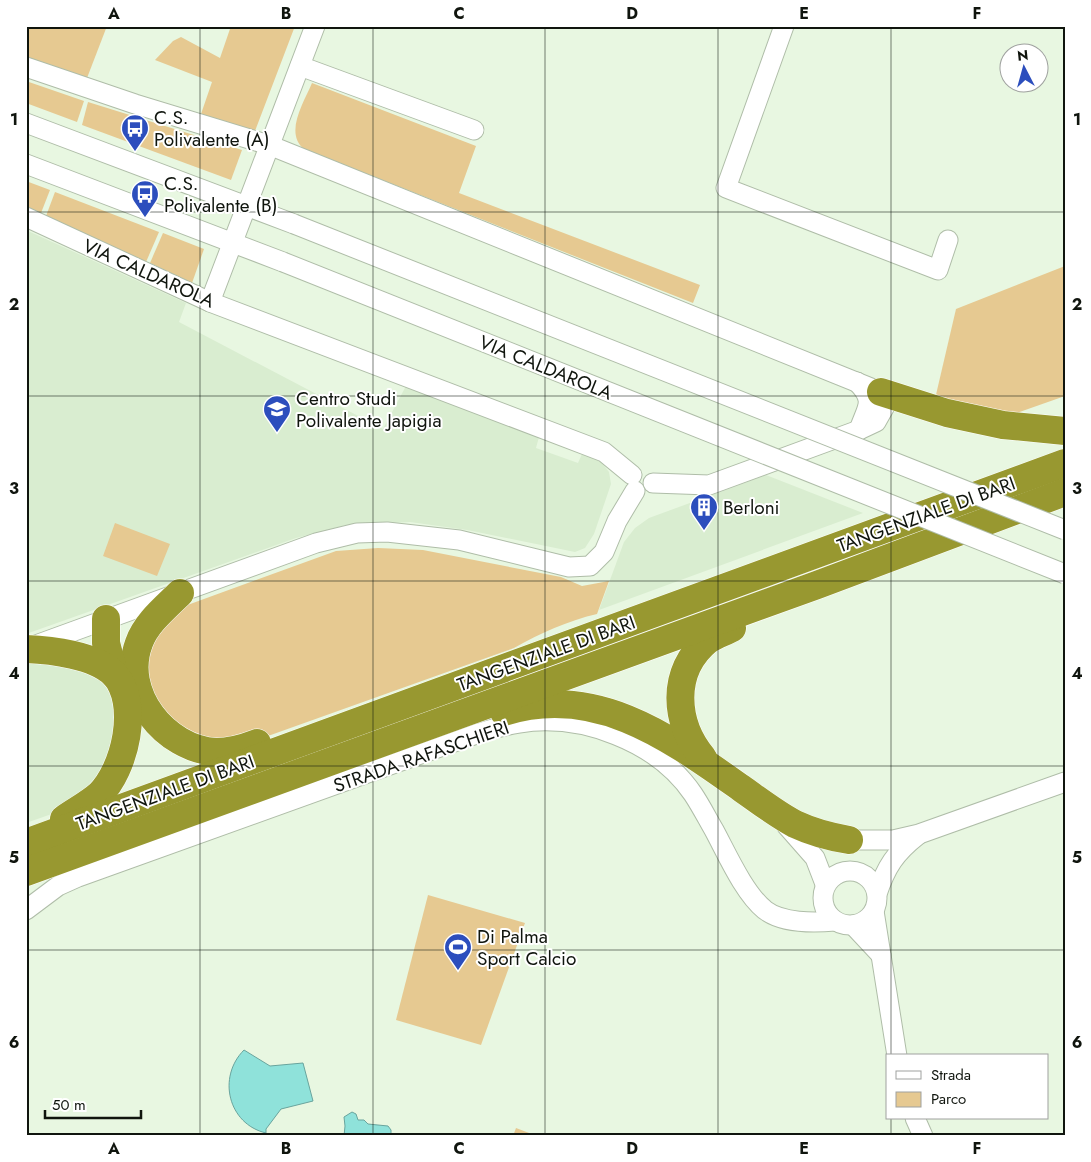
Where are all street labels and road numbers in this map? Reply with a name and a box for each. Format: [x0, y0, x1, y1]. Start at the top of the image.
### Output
street label: VIA CALDAROLA [79, 232, 219, 315]
street label: VIA CALDAROLA [475, 328, 617, 407]
street label: TANGENZIALE DI BARI [833, 470, 1019, 559]
street label: TANGENZIALE DI BARI [453, 609, 639, 698]
street label: STRADA RAFASCHIERI [330, 714, 513, 799]
street label: TANGENZIALE DI BARI [72, 748, 258, 837]

